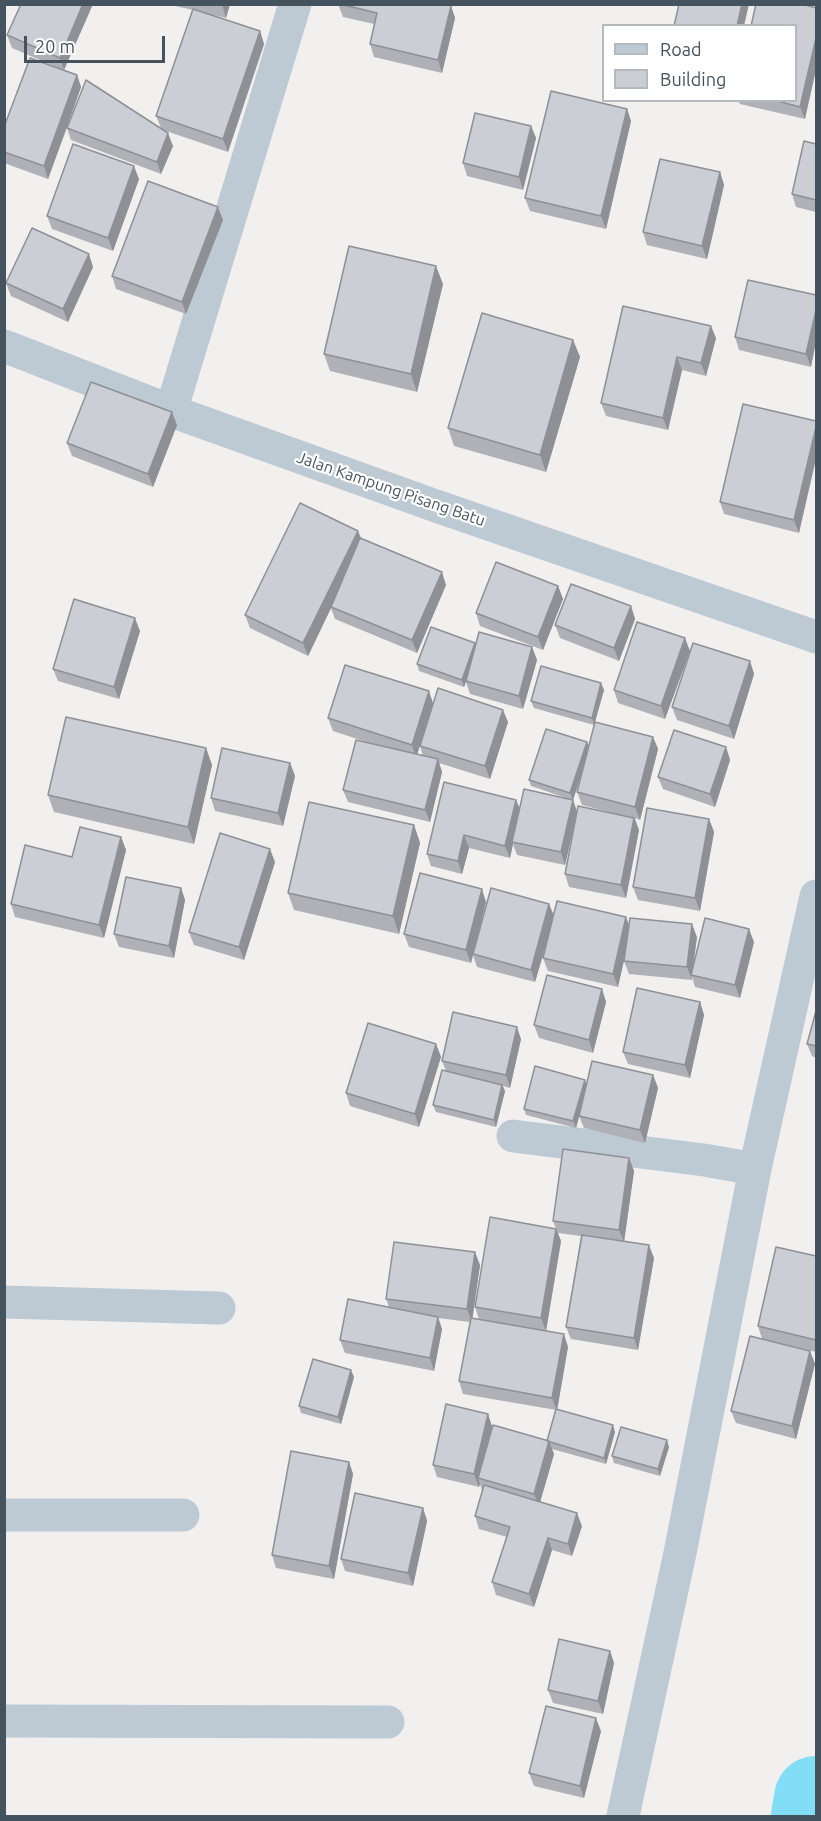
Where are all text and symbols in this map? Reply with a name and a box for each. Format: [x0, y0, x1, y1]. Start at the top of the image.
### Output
scale bar [27, 24, 168, 62]
legend [602, 24, 797, 102]
text: 20 m [35, 36, 75, 56]
text: Road [660, 39, 702, 59]
text: Building [660, 69, 726, 89]
street label: Jalan Kampung Pisang Batu [294, 448, 488, 530]

